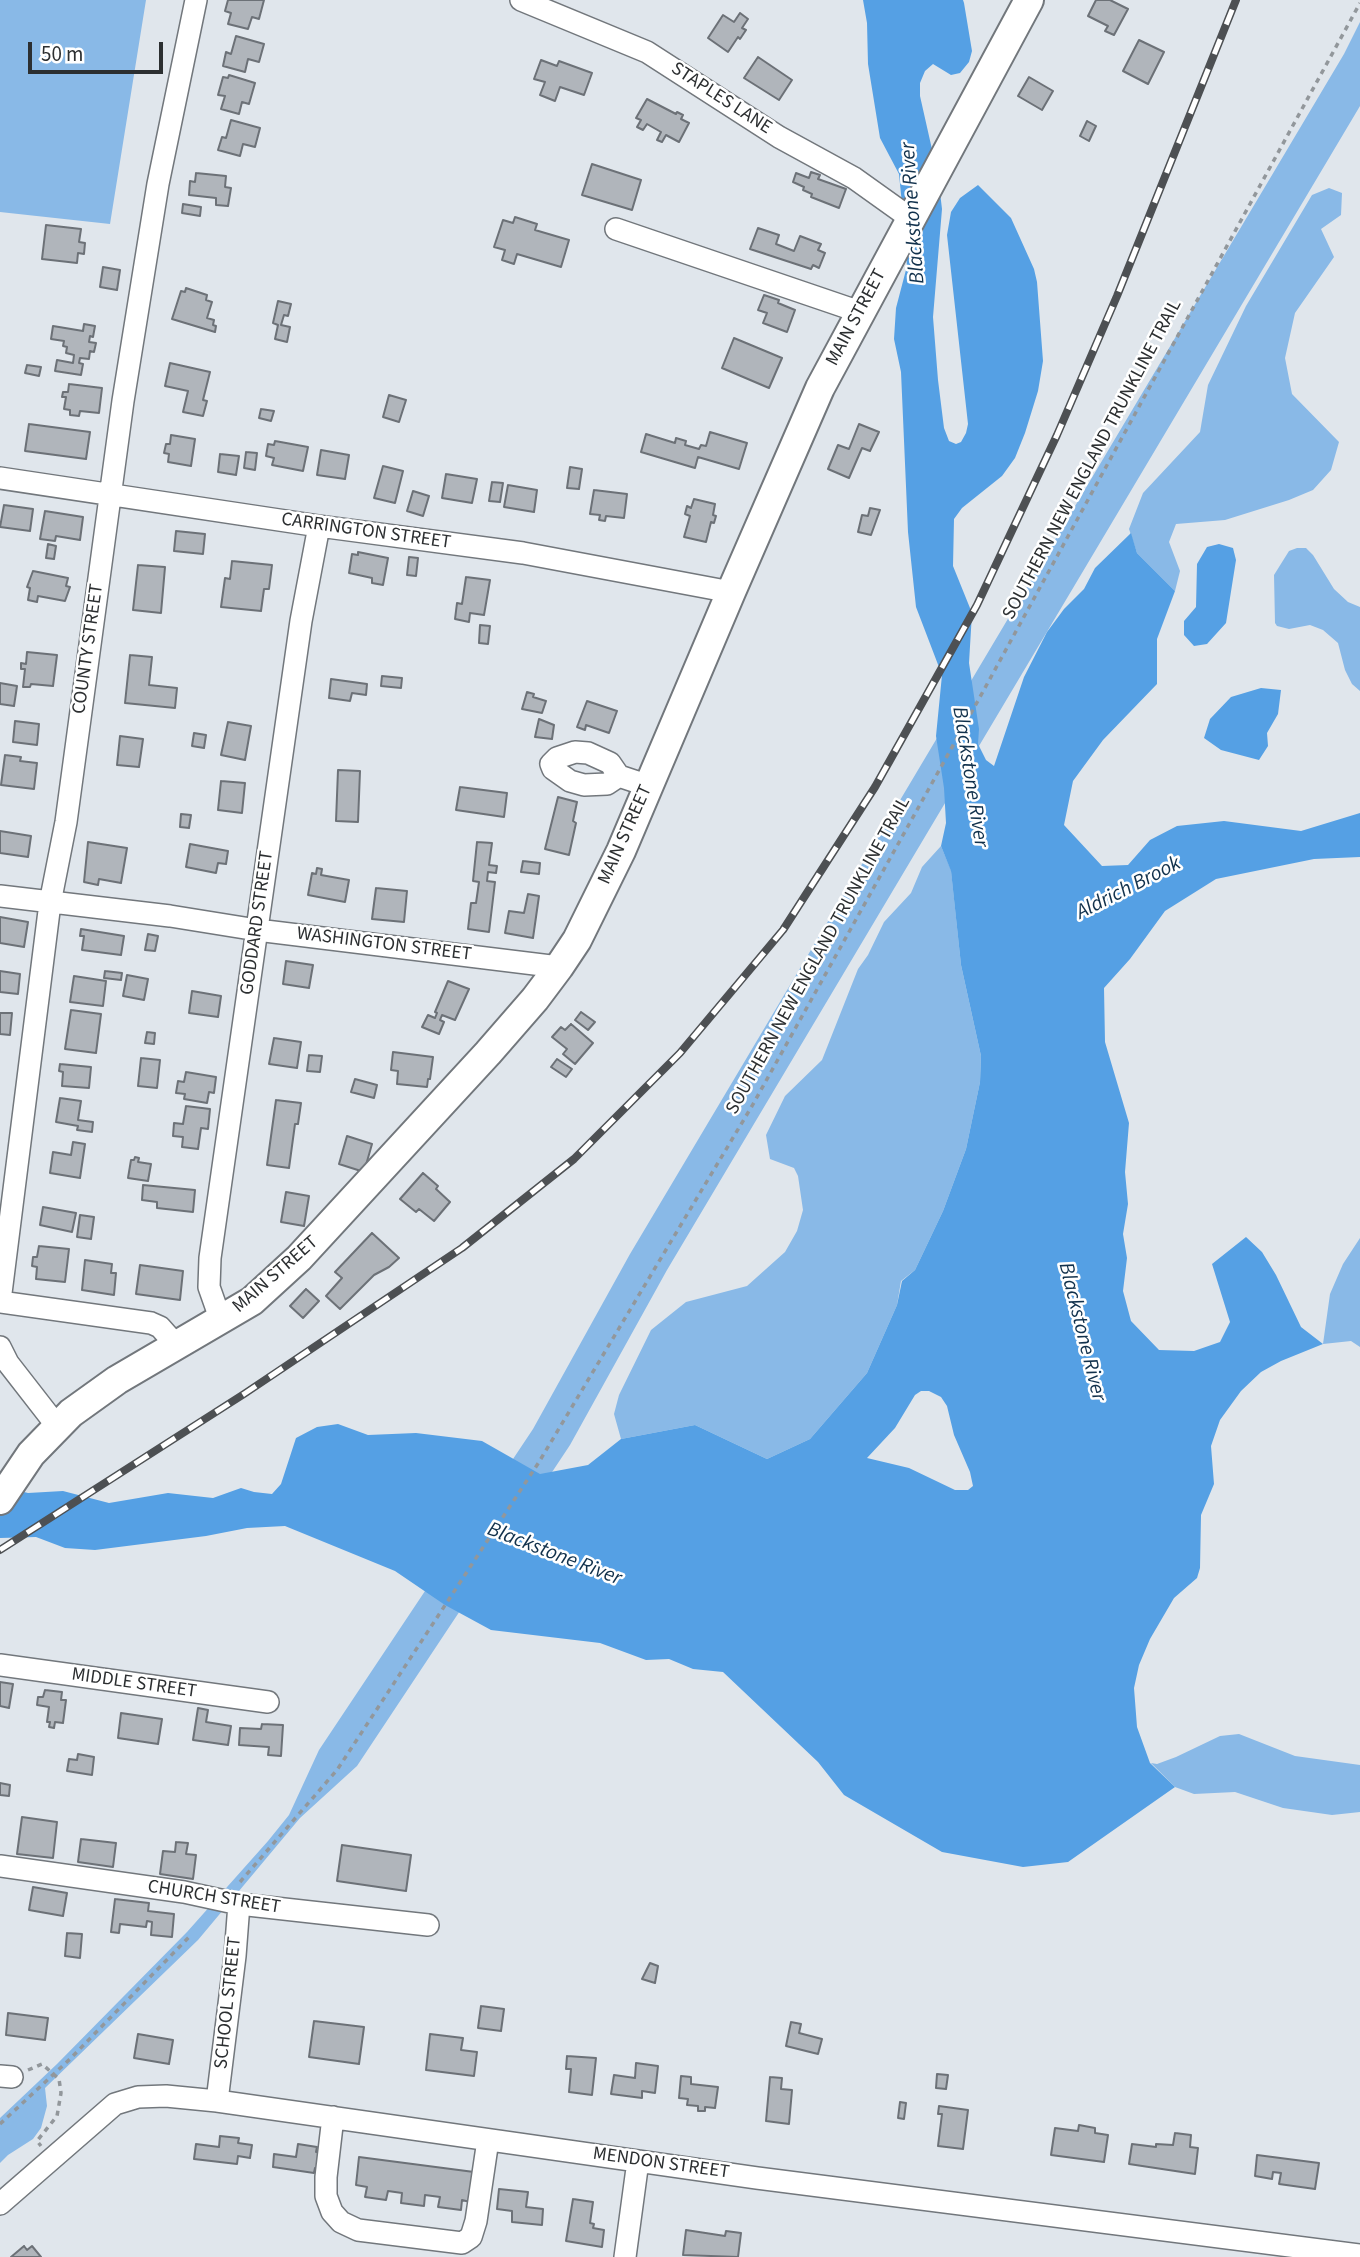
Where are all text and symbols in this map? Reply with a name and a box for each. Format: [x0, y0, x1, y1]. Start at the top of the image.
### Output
scale bar [32, 28, 166, 72]
text: 50 m [41, 39, 83, 69]
street label: STAPLES LANE [666, 58, 776, 140]
water label: Blackstone River [896, 141, 932, 285]
street label: MAIN STREET [822, 266, 892, 370]
street label: SOUTHERN NEW ENGLAND TRUNKLINE TRAIL [999, 296, 1187, 624]
street label: CARRINGTON STREET [280, 509, 452, 555]
street label: COUNTY STREET [69, 582, 109, 716]
water label: Blackstone River [945, 705, 993, 849]
street label: MAIN STREET [594, 782, 658, 888]
street label: SOUTHERN NEW ENGLAND TRUNKLINE TRAIL [722, 793, 916, 1119]
street label: GODDARD STREET [237, 850, 279, 996]
water label: Aldrich Brook [1072, 852, 1186, 926]
street label: WASHINGTON STREET [295, 923, 473, 967]
street label: MAIN STREET [228, 1232, 324, 1318]
water label: Blackstone River [1052, 1260, 1110, 1404]
water label: Blackstone River [483, 1518, 625, 1592]
street label: MIDDLE STREET [70, 1664, 198, 1704]
street label: CHURCH STREET [146, 1876, 282, 1920]
street label: SCHOOL STREET [211, 1936, 247, 2070]
street label: MENDON STREET [591, 2143, 731, 2185]

